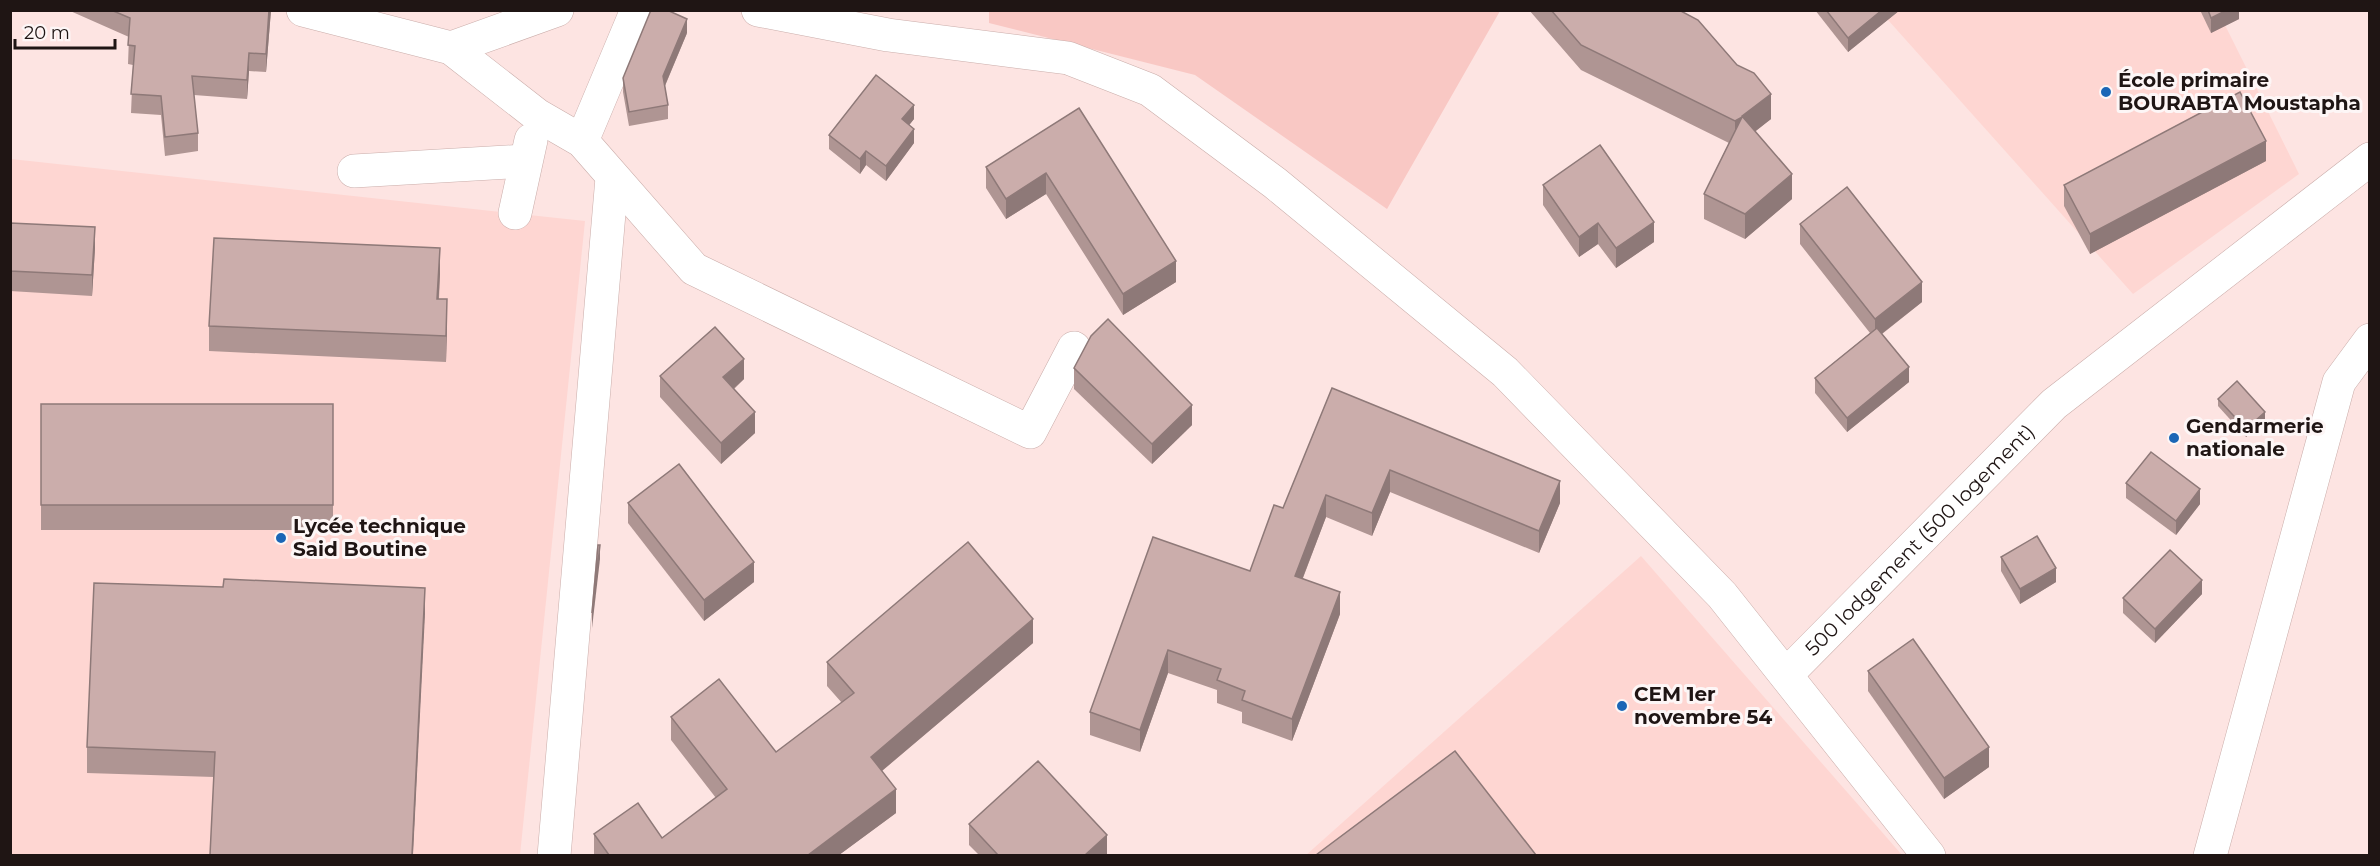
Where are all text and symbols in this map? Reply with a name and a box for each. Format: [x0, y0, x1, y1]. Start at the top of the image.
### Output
scale bar [15, 12, 116, 50]
text: 20 m [24, 22, 70, 44]
place label: École primaire BOURABTA Moustapha [2118, 68, 2361, 115]
marker: École primaire BOURABTA Moustapha [2099, 85, 2113, 99]
place label: Gendarmerie nationale [2186, 414, 2324, 461]
street label: 500 lodgement (500 logement) [1800, 419, 2039, 661]
marker: Gendarmerie nationale [2167, 431, 2181, 445]
place label: Lycée technique Said Boutine [293, 514, 466, 561]
marker: Lycée technique Said Boutine [274, 531, 288, 545]
place label: CEM 1er novembre 54 [1634, 682, 1772, 729]
marker: CEM 1er novembre 54 [1615, 699, 1629, 713]

